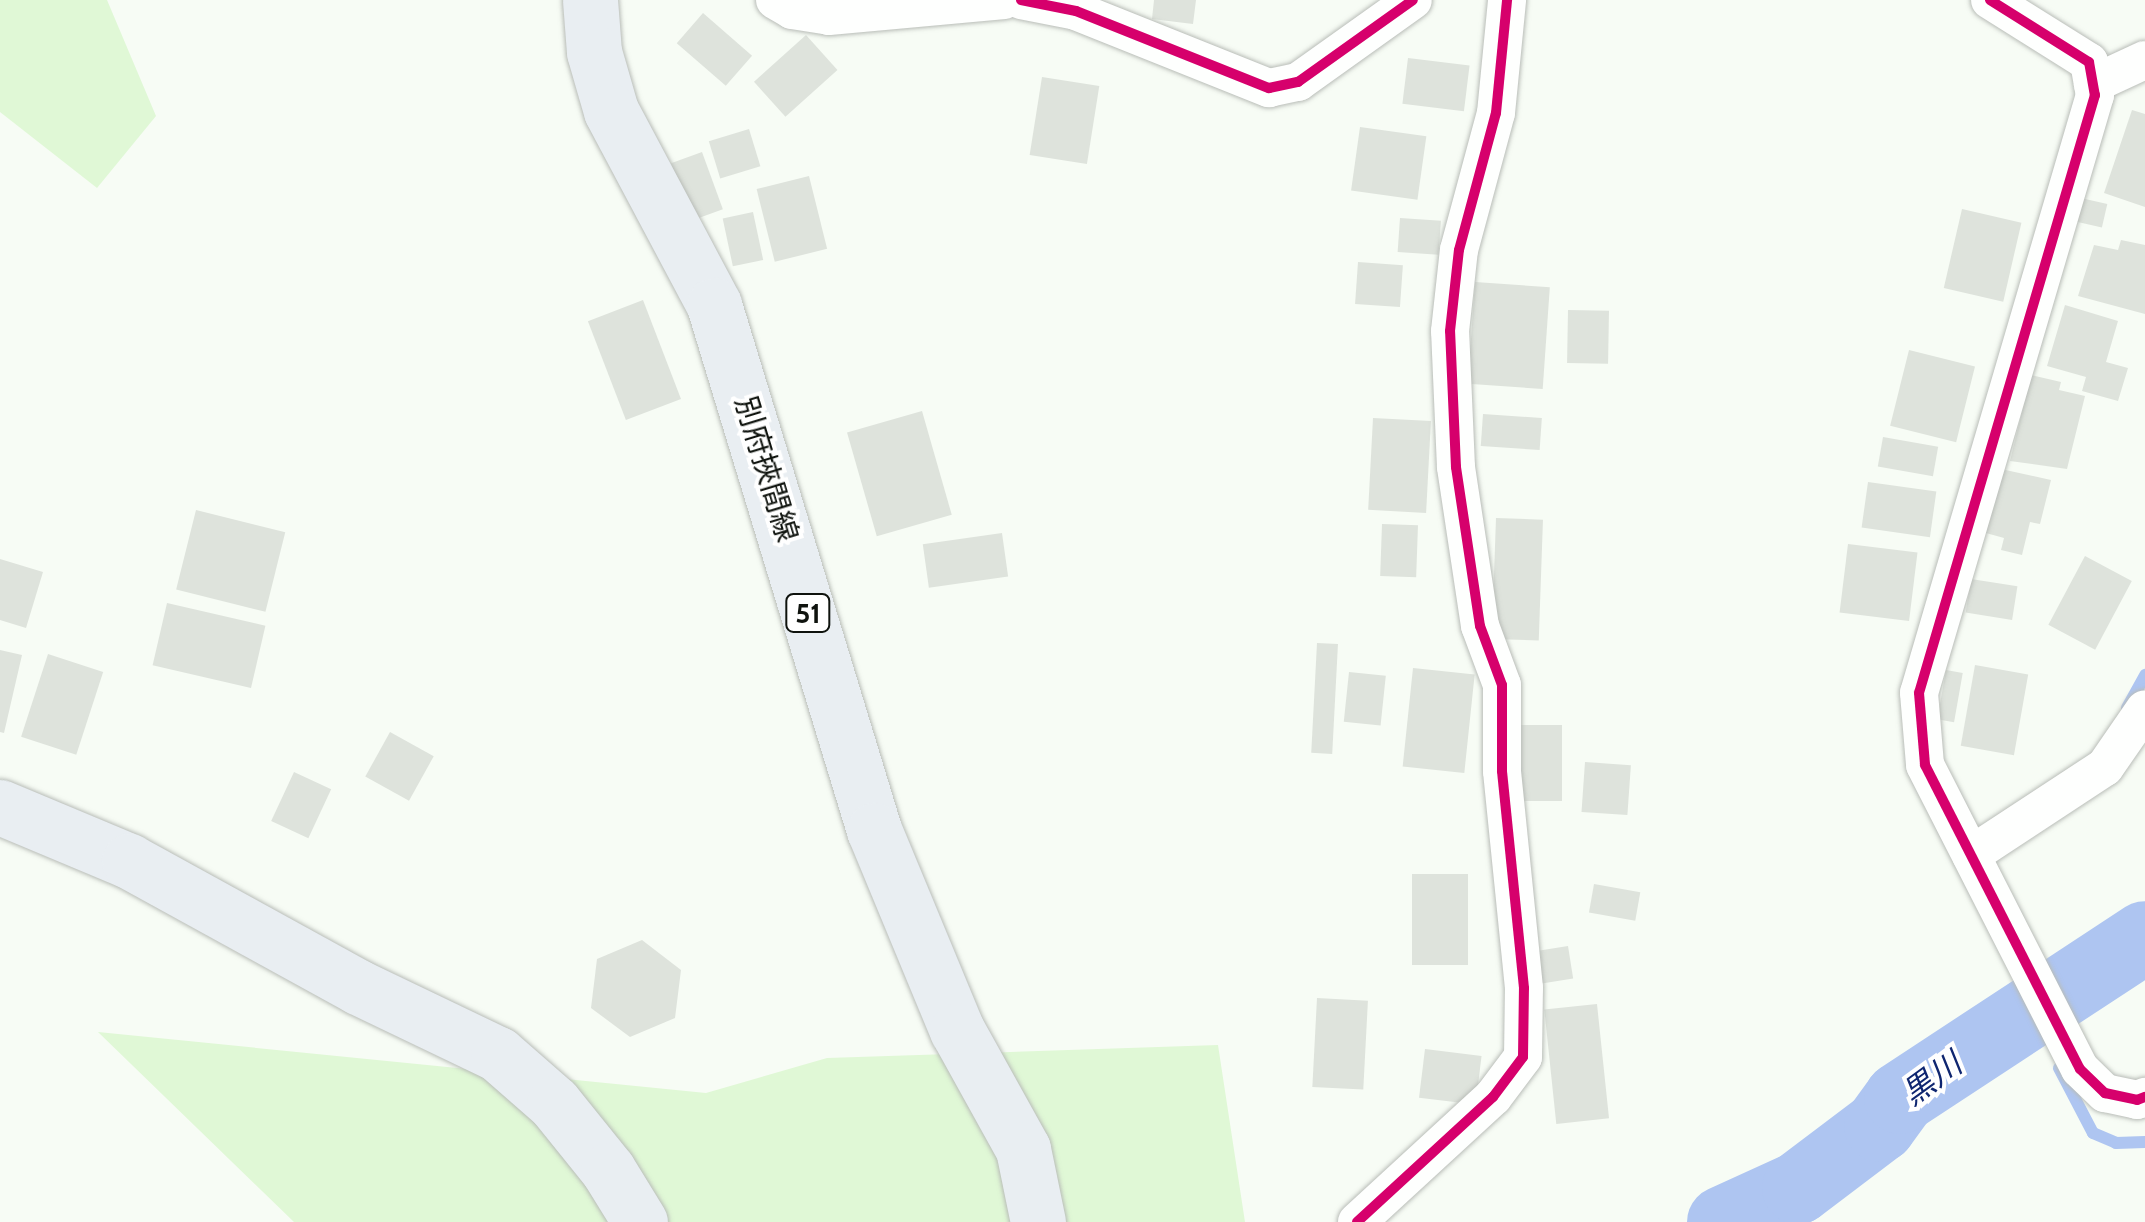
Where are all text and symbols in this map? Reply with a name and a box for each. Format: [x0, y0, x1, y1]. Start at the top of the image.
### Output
street label: 別府挾間線 [727, 392, 805, 546]
road number: 51 [783, 590, 833, 636]
water label: 黒川 [1895, 1045, 1969, 1113]

